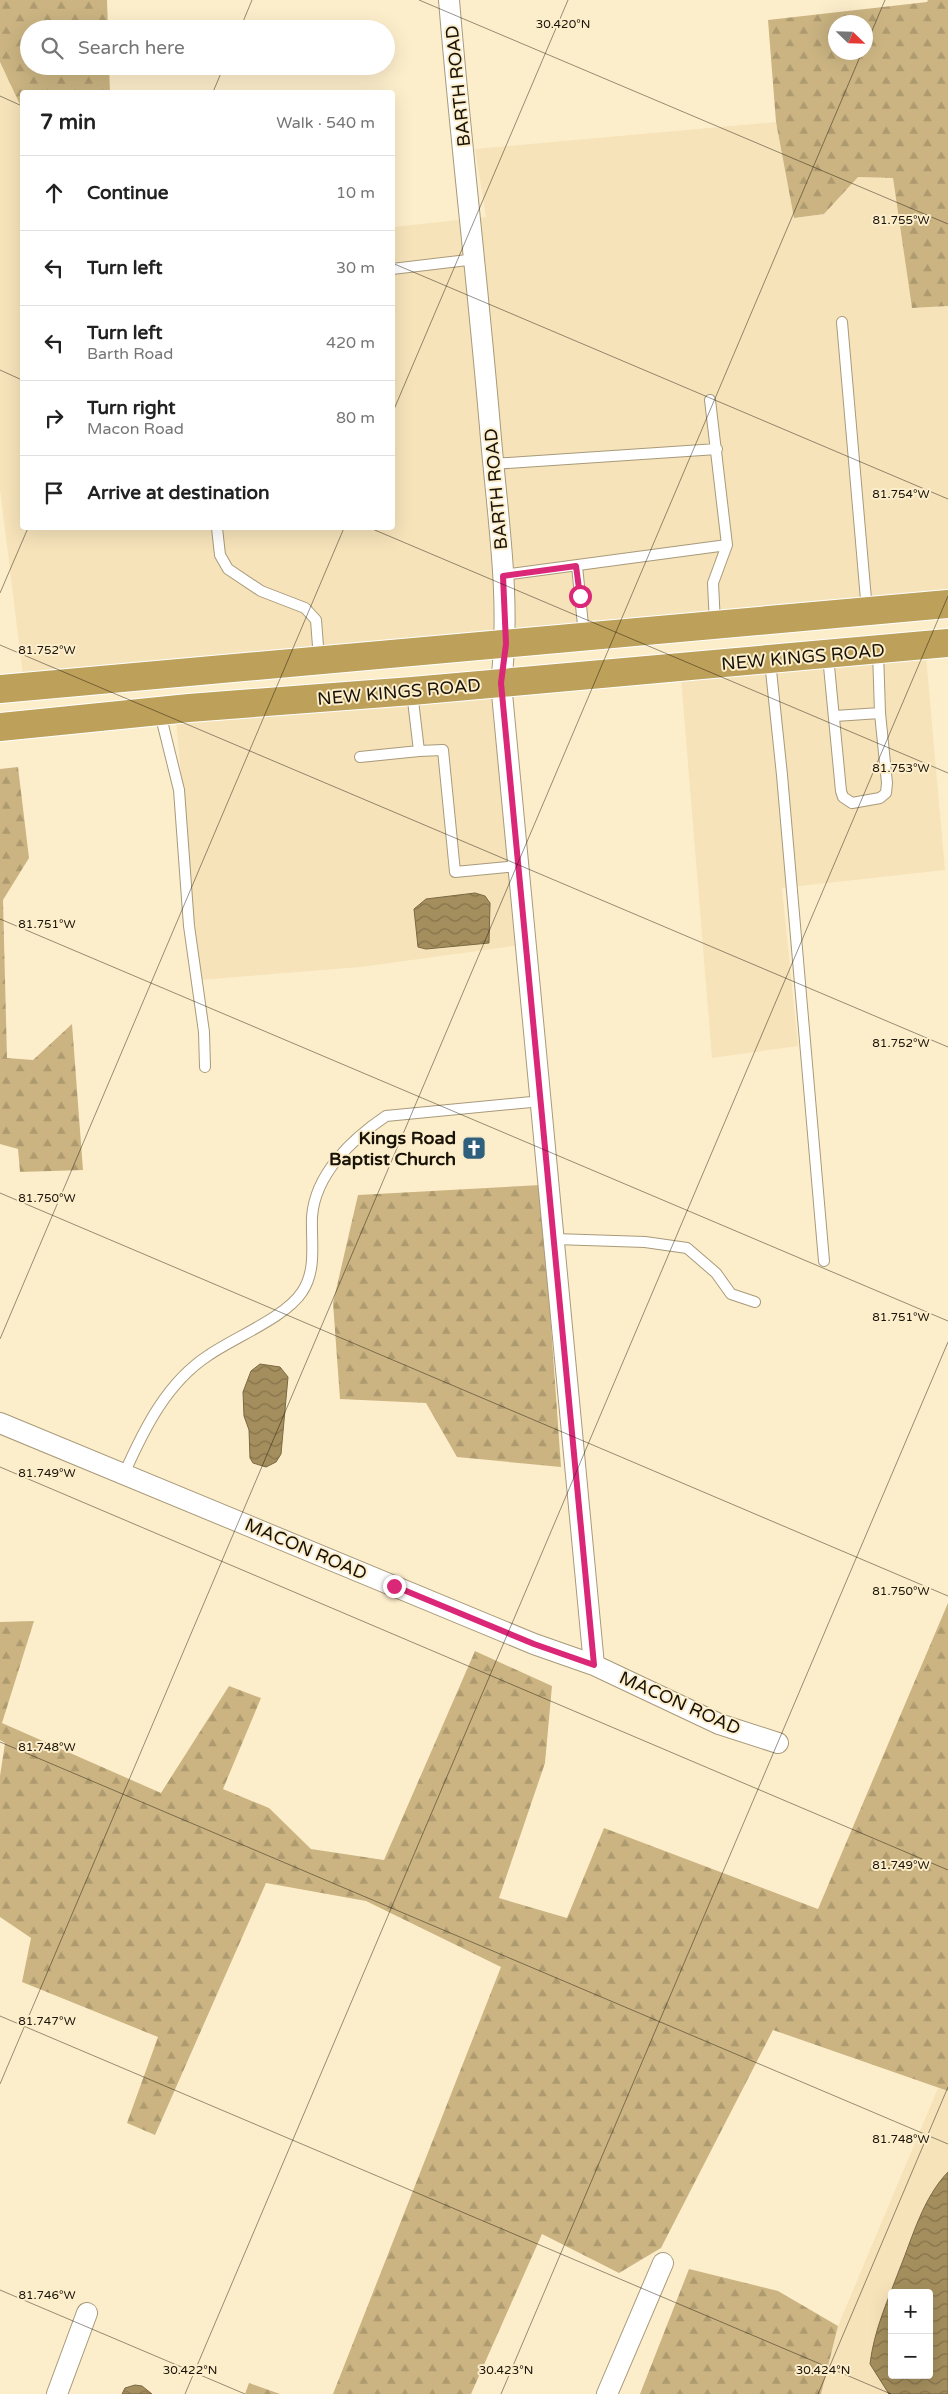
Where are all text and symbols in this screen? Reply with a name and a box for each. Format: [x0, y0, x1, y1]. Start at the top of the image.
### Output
north arrow [828, 15, 873, 60]
text: 30.420°N [536, 17, 590, 31]
search box [20, 20, 395, 75]
street label: BARTH ROAD [441, 24, 475, 148]
icon: search [38, 34, 66, 62]
text: Search here [78, 37, 185, 59]
text: 7 min [40, 110, 96, 135]
text: Walk · 540 m [276, 113, 375, 133]
icon: ahead [40, 179, 68, 207]
text: Continue [87, 182, 169, 204]
text: 10 m [336, 183, 375, 203]
text: 81.755°W [872, 213, 930, 227]
icon: left [40, 254, 68, 282]
text: Turn left [87, 257, 163, 279]
text: 30 m [336, 258, 375, 278]
text: Turn left [87, 322, 163, 344]
icon: left [40, 329, 68, 357]
text: 420 m [326, 333, 375, 353]
text: Barth Road [87, 344, 173, 364]
text: Turn right [87, 397, 175, 419]
icon: right [40, 404, 68, 432]
text: 80 m [336, 408, 375, 428]
text: Macon Road [87, 419, 184, 439]
street label: BARTH ROAD [480, 427, 512, 551]
icon: arrive [40, 479, 68, 507]
text: Arrive at destination [87, 482, 270, 504]
text: 81.754°W [872, 487, 930, 501]
route start [569, 585, 592, 608]
street label: NEW KINGS ROAD [720, 639, 886, 675]
text: 81.752°W [18, 643, 76, 657]
street label: NEW KINGS ROAD [316, 674, 482, 710]
text: 81.753°W [872, 761, 930, 775]
text: 81.751°W [18, 917, 76, 931]
text: 81.752°W [872, 1036, 930, 1050]
place label: Kings Road Baptist Church [329, 1127, 456, 1170]
church icon: Kings Road Baptist Church [461, 1135, 487, 1161]
text: 81.750°W [18, 1191, 76, 1205]
text: 81.751°W [872, 1310, 930, 1324]
text: 81.749°W [18, 1466, 76, 1480]
street label: MACON ROAD [242, 1513, 370, 1585]
route end [383, 1575, 406, 1598]
text: 81.750°W [872, 1584, 930, 1598]
street label: MACON ROAD [616, 1666, 744, 1740]
text: 81.748°W [18, 1740, 76, 1754]
text: 81.749°W [872, 1858, 930, 1872]
text: 81.747°W [18, 2014, 76, 2028]
text: 81.748°W [872, 2132, 930, 2146]
text: 81.746°W [18, 2288, 76, 2302]
map controls [888, 2289, 933, 2379]
button: + [888, 2289, 933, 2334]
button: − [888, 2334, 933, 2379]
text: 30.422°N [163, 2363, 217, 2377]
text: 30.423°N [479, 2363, 533, 2377]
text: 30.424°N [796, 2363, 850, 2377]

